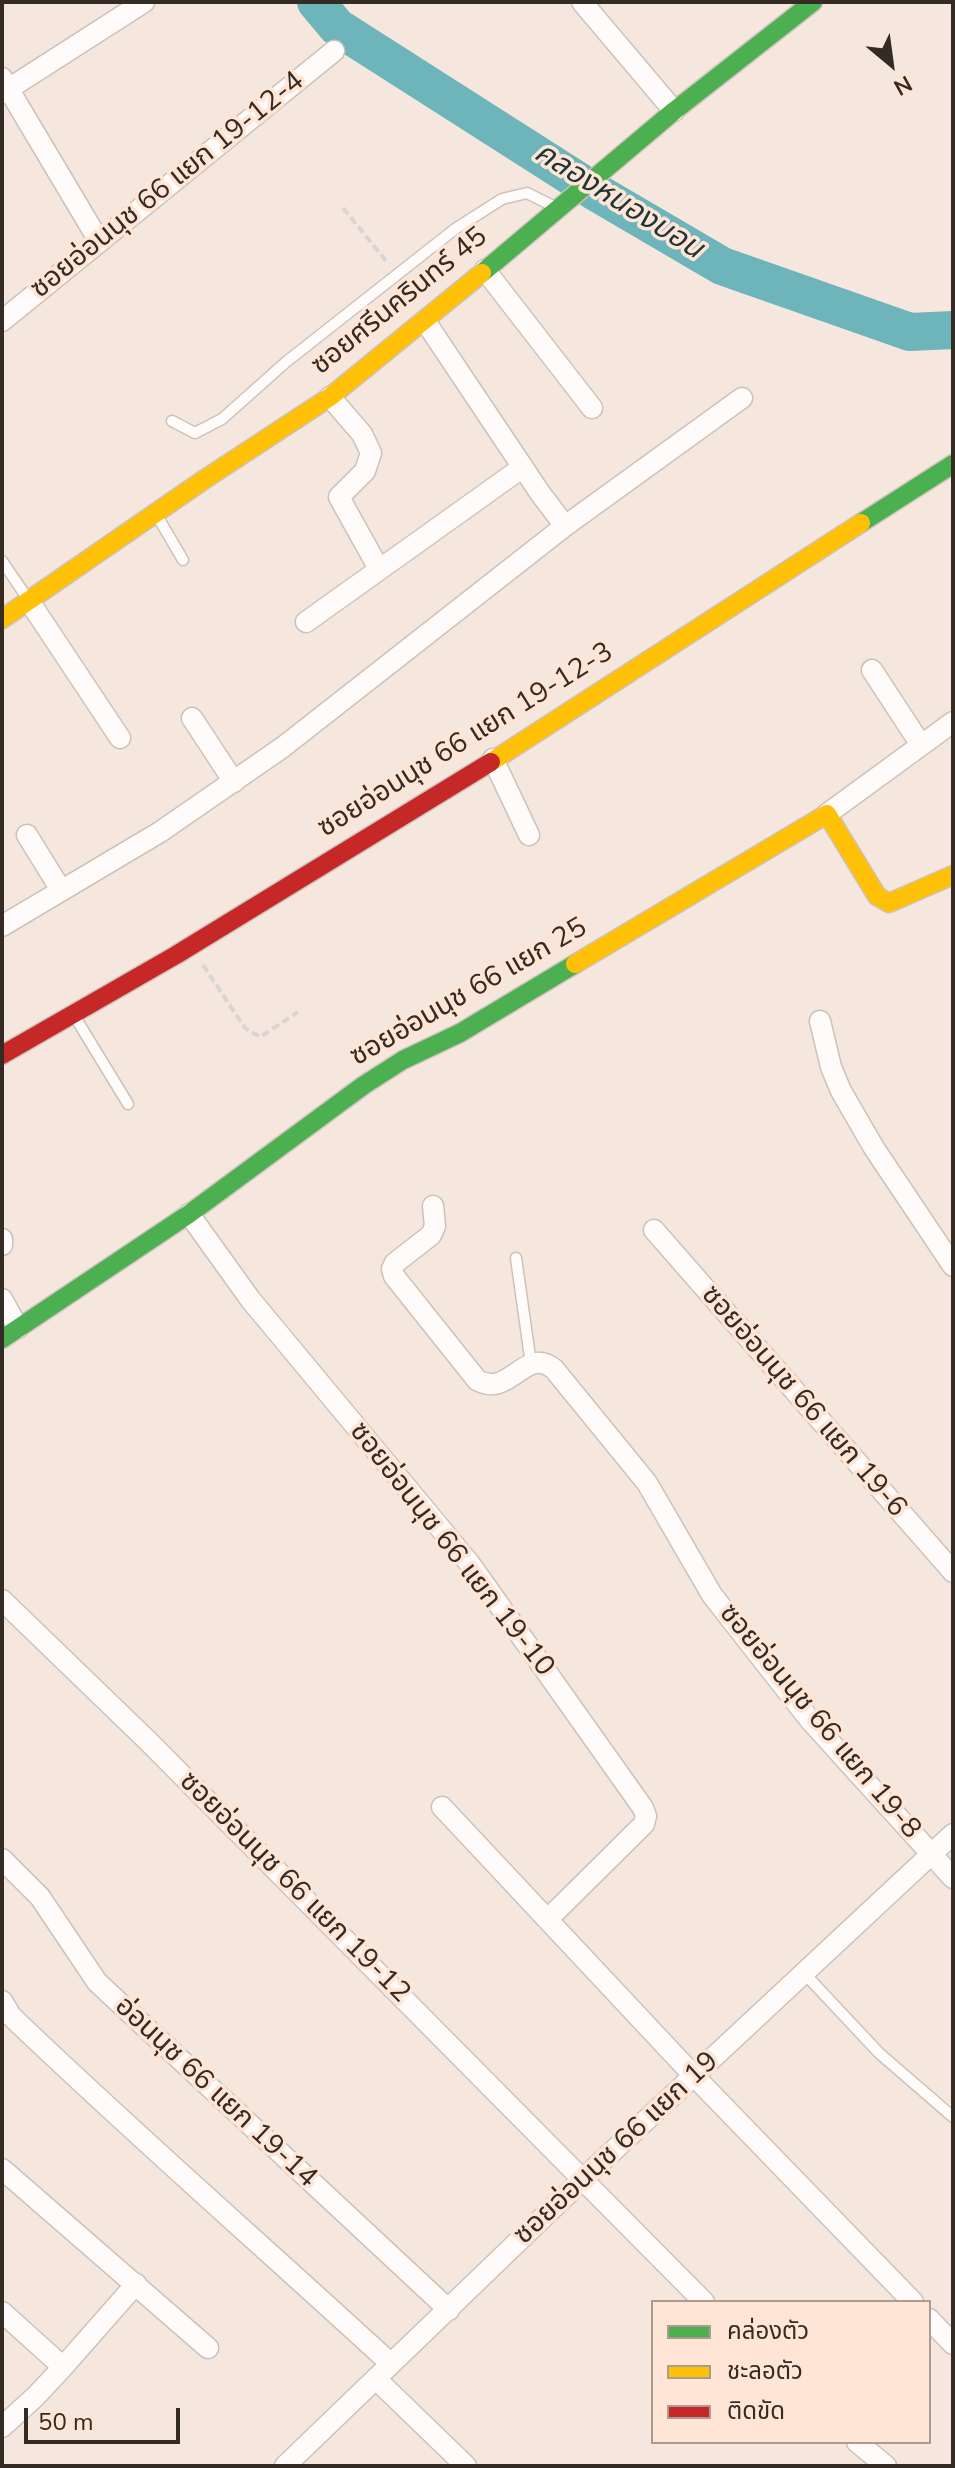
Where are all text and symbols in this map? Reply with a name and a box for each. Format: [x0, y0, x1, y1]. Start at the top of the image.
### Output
north arrow [851, 24, 931, 104]
street label: ซอยอ่อนนุช 66 แยก 19-12-4 [25, 65, 311, 307]
text: N [888, 68, 917, 102]
water label: คลองหนองบอน [527, 136, 709, 268]
street label: ซอยศรีนครินทร์ 45 [305, 221, 495, 383]
street label: ซอยอ่อนนุช 66 แยก 19-12-3 [312, 636, 620, 846]
street label: ซอยอ่อนนุช 66 แยก 25 [345, 912, 593, 1074]
street label: ซอยอ่อนนุช 66 แยก 19-6 [693, 1279, 913, 1525]
street label: ซอยอ่อนนุช 66 แยก 19-10 [341, 1416, 561, 1684]
street label: ซอยอ่อนนุช 66 แยก 19-8 [711, 1598, 927, 1846]
street label: ซอยอ่อนนุช 66 แยก 19-12 [171, 1765, 417, 2011]
street label: อ่อนนุช 66 แยก 19-14 [107, 1990, 323, 2196]
street label: ซอยอ่อนนุช 66 แยก 19 [508, 2046, 726, 2252]
legend [651, 2300, 931, 2444]
text: คล่องตัว [727, 2315, 809, 2347]
text: ชะลอตัว [727, 2355, 803, 2387]
scale bar [28, 2392, 184, 2442]
text: ติดขัด [727, 2395, 785, 2427]
text: 50 m [38, 2406, 94, 2438]

